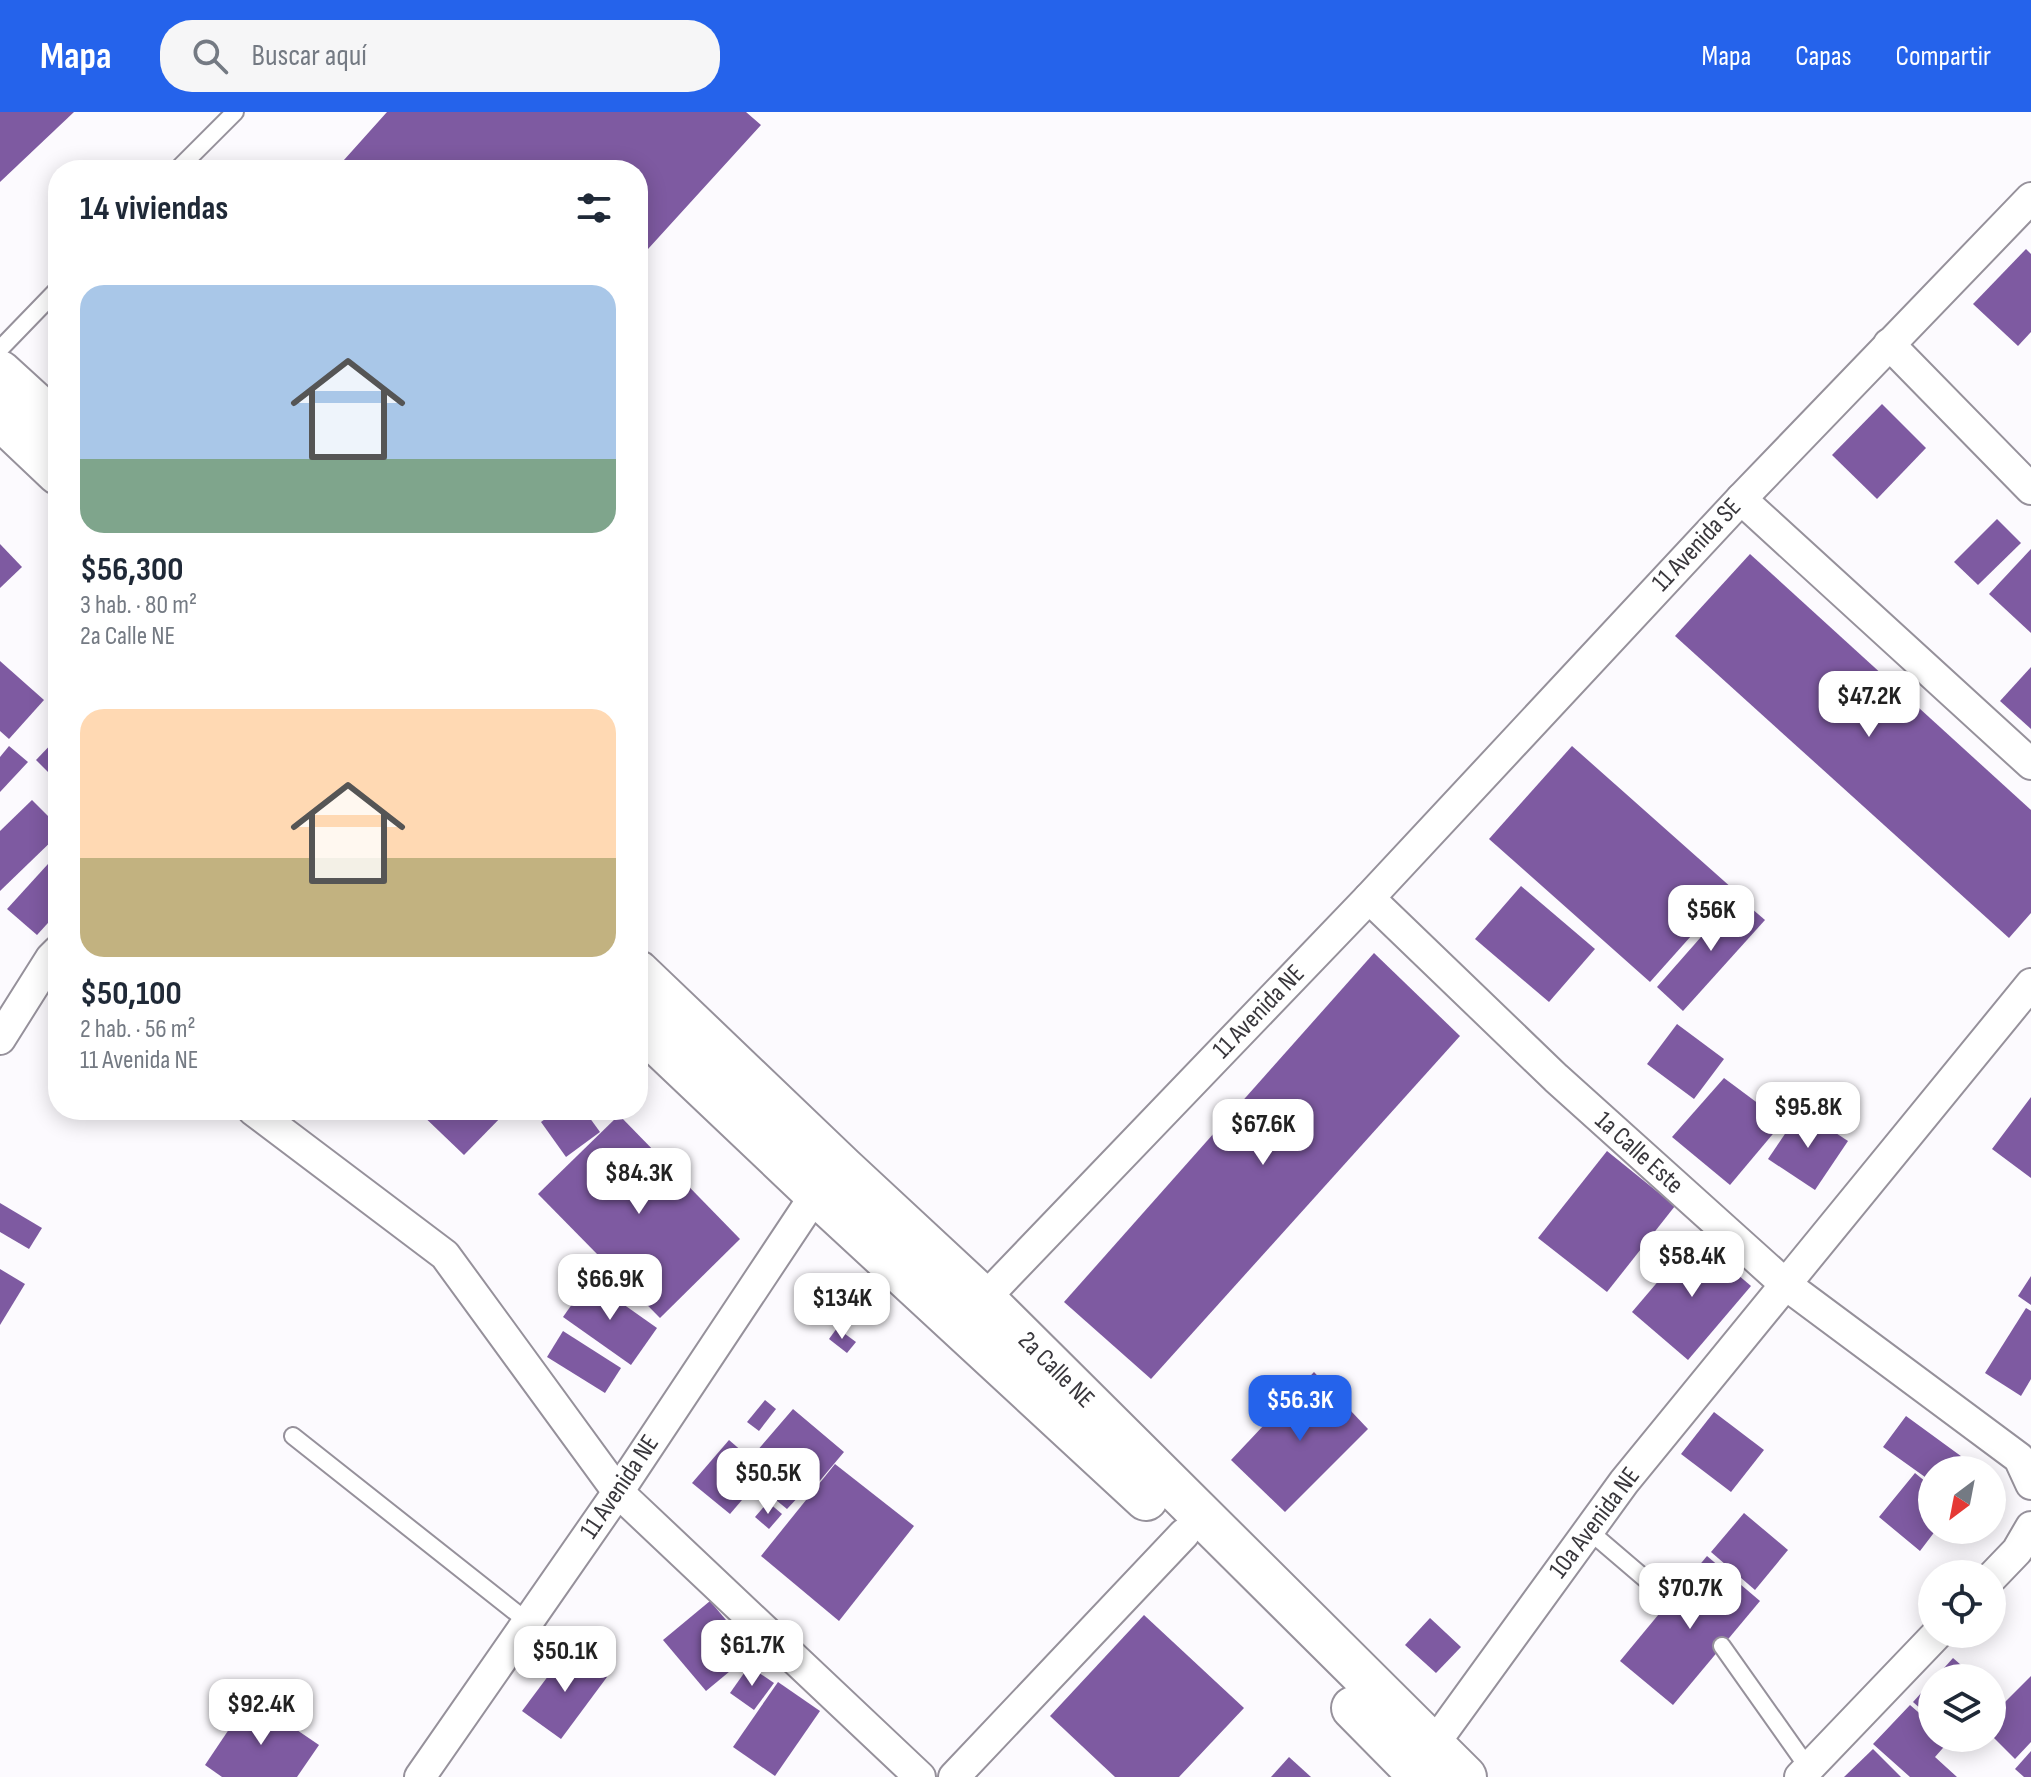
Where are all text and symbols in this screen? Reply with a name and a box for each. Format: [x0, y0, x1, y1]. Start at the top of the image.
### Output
search box [160, 20, 720, 92]
text: Mapa [40, 34, 112, 79]
icon: search [188, 34, 232, 78]
text: Buscar aquí [252, 38, 367, 74]
text: Mapa [1702, 40, 1751, 73]
text: Capas [1795, 40, 1852, 73]
text: Compartir [1896, 40, 1991, 73]
icon: filters [572, 186, 616, 230]
text: 14 viviendas [80, 188, 228, 229]
icon: home [276, 337, 420, 481]
street label: 11 Avenida SE [1646, 492, 1748, 598]
text: $56,300 [80, 549, 183, 590]
text: 3 hab. · 80 m² [80, 590, 197, 621]
text: 2a Calle NE [80, 621, 175, 652]
pin: $47.2K [1804, 671, 1934, 739]
text: $47.2K [1837, 681, 1901, 712]
icon: home [276, 761, 420, 905]
pin: $56K [1664, 885, 1758, 953]
text: $56K [1686, 895, 1736, 926]
street label: 11 Avenida NE [1207, 959, 1311, 1065]
text: $50,100 [80, 973, 182, 1014]
text: 2 hab. · 56 m² [80, 1014, 196, 1045]
text: 11 Avenida NE [80, 1045, 198, 1076]
pin: $95.8K [1743, 1082, 1873, 1150]
text: $95.8K [1774, 1092, 1842, 1123]
pin: $67.6K [1198, 1099, 1328, 1167]
street label: 1a Calle Este [1588, 1105, 1690, 1201]
text: $67.6K [1231, 1109, 1295, 1140]
pin: $84.3K [574, 1148, 704, 1216]
text: $84.3K [605, 1158, 673, 1189]
pin: $58.4K [1627, 1231, 1757, 1299]
text: $58.4K [1658, 1241, 1726, 1272]
pin: $66.9K [545, 1254, 675, 1322]
text: $66.9K [576, 1264, 644, 1295]
pin: $134K [786, 1273, 898, 1341]
text: $134K [812, 1283, 872, 1314]
street label: 2a Calle NE [1011, 1325, 1101, 1415]
pin: $56.3K [1235, 1375, 1365, 1443]
text: $56.3K [1267, 1385, 1333, 1416]
street label: 11 Avenida NE [574, 1429, 666, 1545]
pin: $50.5K [703, 1448, 833, 1516]
north arrow [1918, 1456, 2006, 1544]
map controls [1918, 1456, 2006, 1752]
text: $50.5K [735, 1458, 801, 1489]
street label: 10a Avenida NE [1543, 1461, 1647, 1585]
button: locate [1918, 1560, 2006, 1648]
pin: $70.7K [1625, 1563, 1755, 1631]
text: $70.7K [1657, 1573, 1723, 1604]
pin: $61.7K [687, 1620, 817, 1688]
pin: $50.1K [500, 1626, 630, 1694]
text: $61.7K [719, 1630, 785, 1661]
text: $50.1K [532, 1636, 598, 1667]
button: layers [1918, 1664, 2006, 1752]
pin: $92.4K [196, 1679, 326, 1747]
text: $92.4K [227, 1689, 295, 1720]

